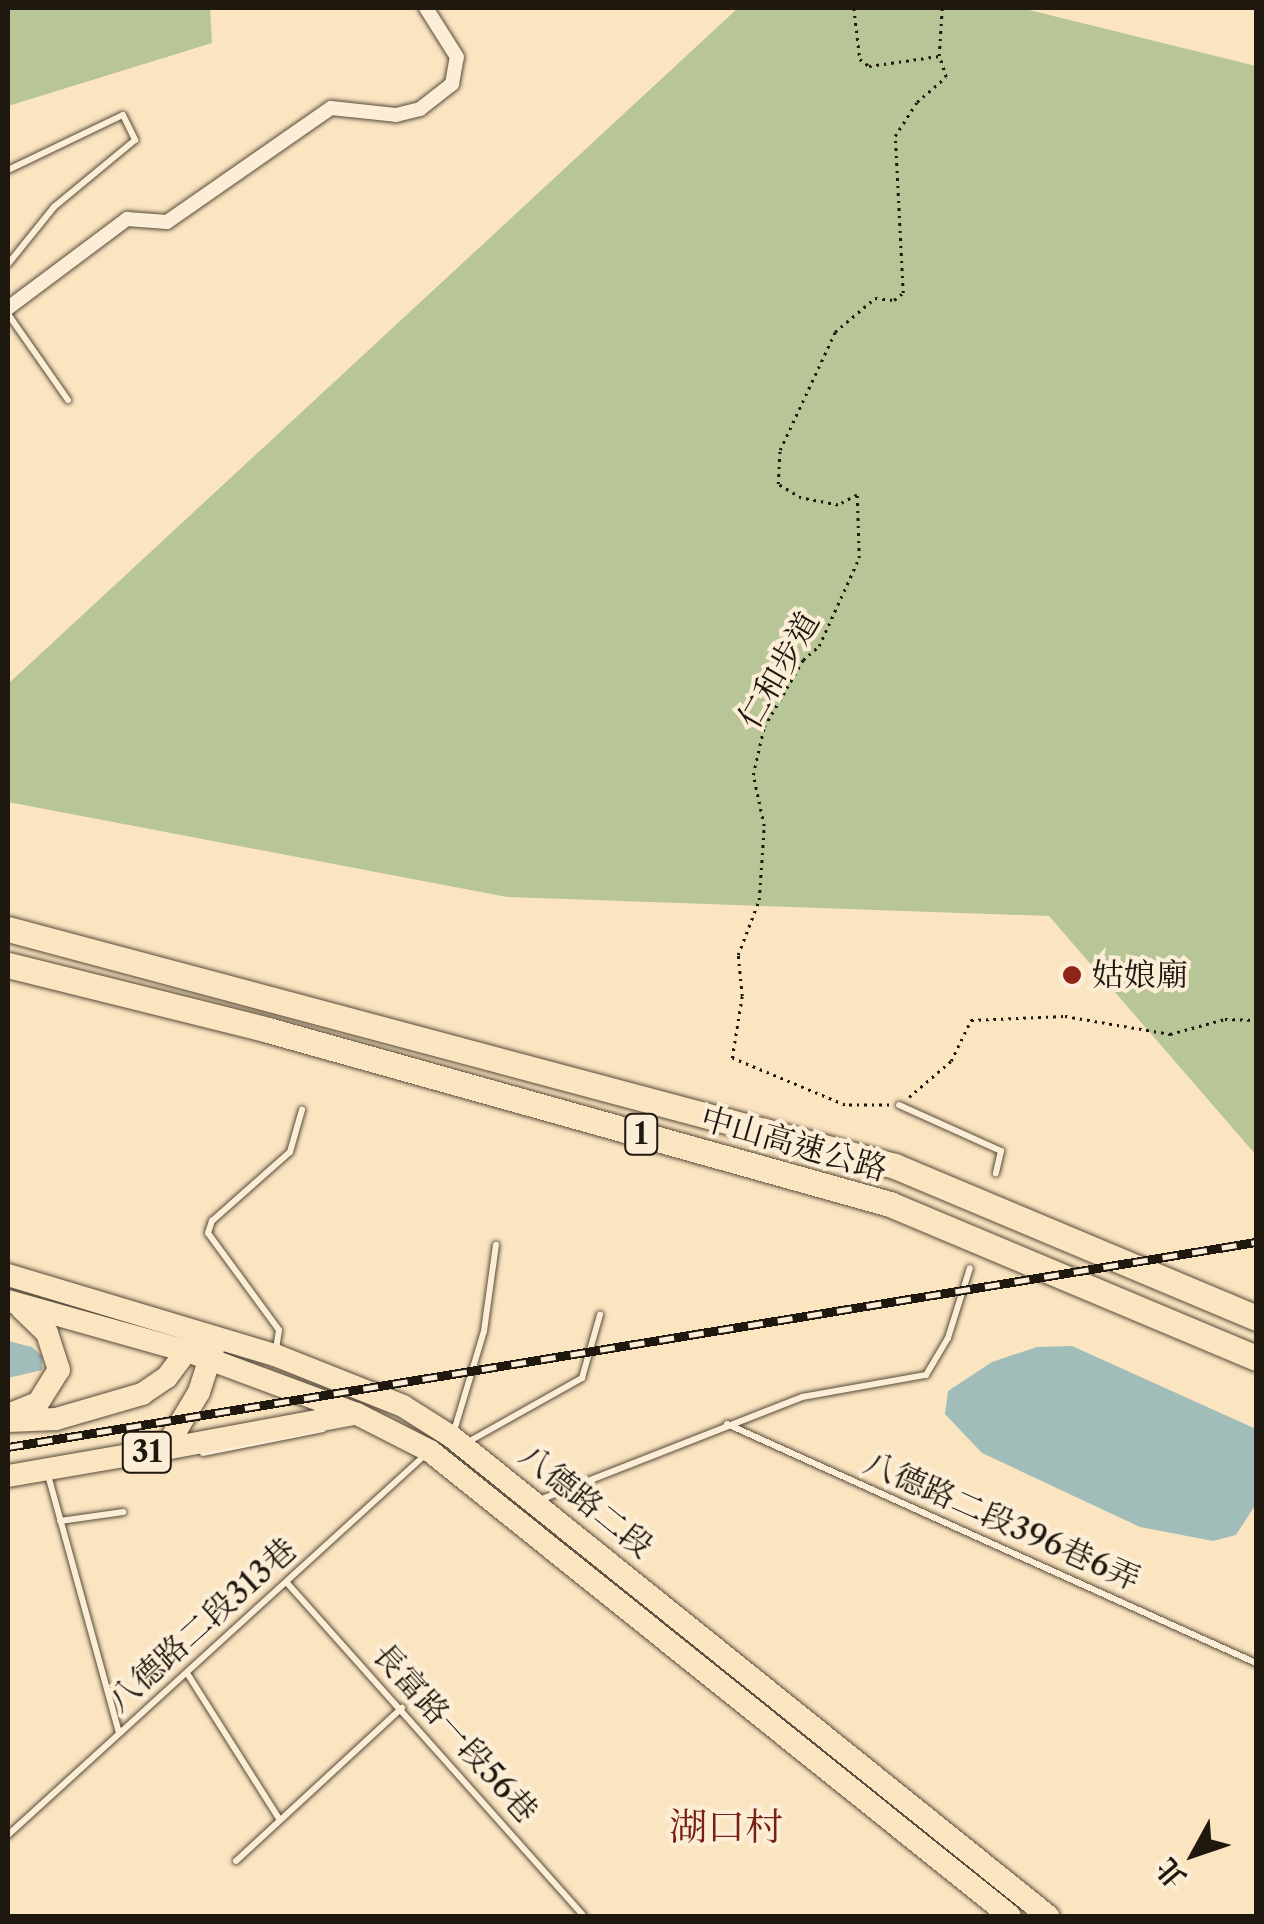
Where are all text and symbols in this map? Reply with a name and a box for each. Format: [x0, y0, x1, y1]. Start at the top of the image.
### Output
street label: 仁和步道 [730, 605, 828, 735]
place label: 姑娘廟 [1092, 956, 1188, 994]
marker: 姑娘廟 [1061, 964, 1083, 986]
street label: 中山高速公路 [696, 1099, 892, 1189]
road number: 1 [624, 1109, 658, 1159]
road number: 31 [120, 1427, 174, 1477]
street label: 八德路二段 [512, 1436, 660, 1566]
street label: 八德路二段396巷6弄 [858, 1443, 1146, 1599]
street label: 八德路二段313巷 [100, 1530, 304, 1720]
street label: 長富路一段56巷 [364, 1635, 546, 1831]
district label: 湖口村 [669, 1804, 783, 1850]
north arrow [1144, 1804, 1244, 1904]
text: 北 [1149, 1852, 1193, 1895]

